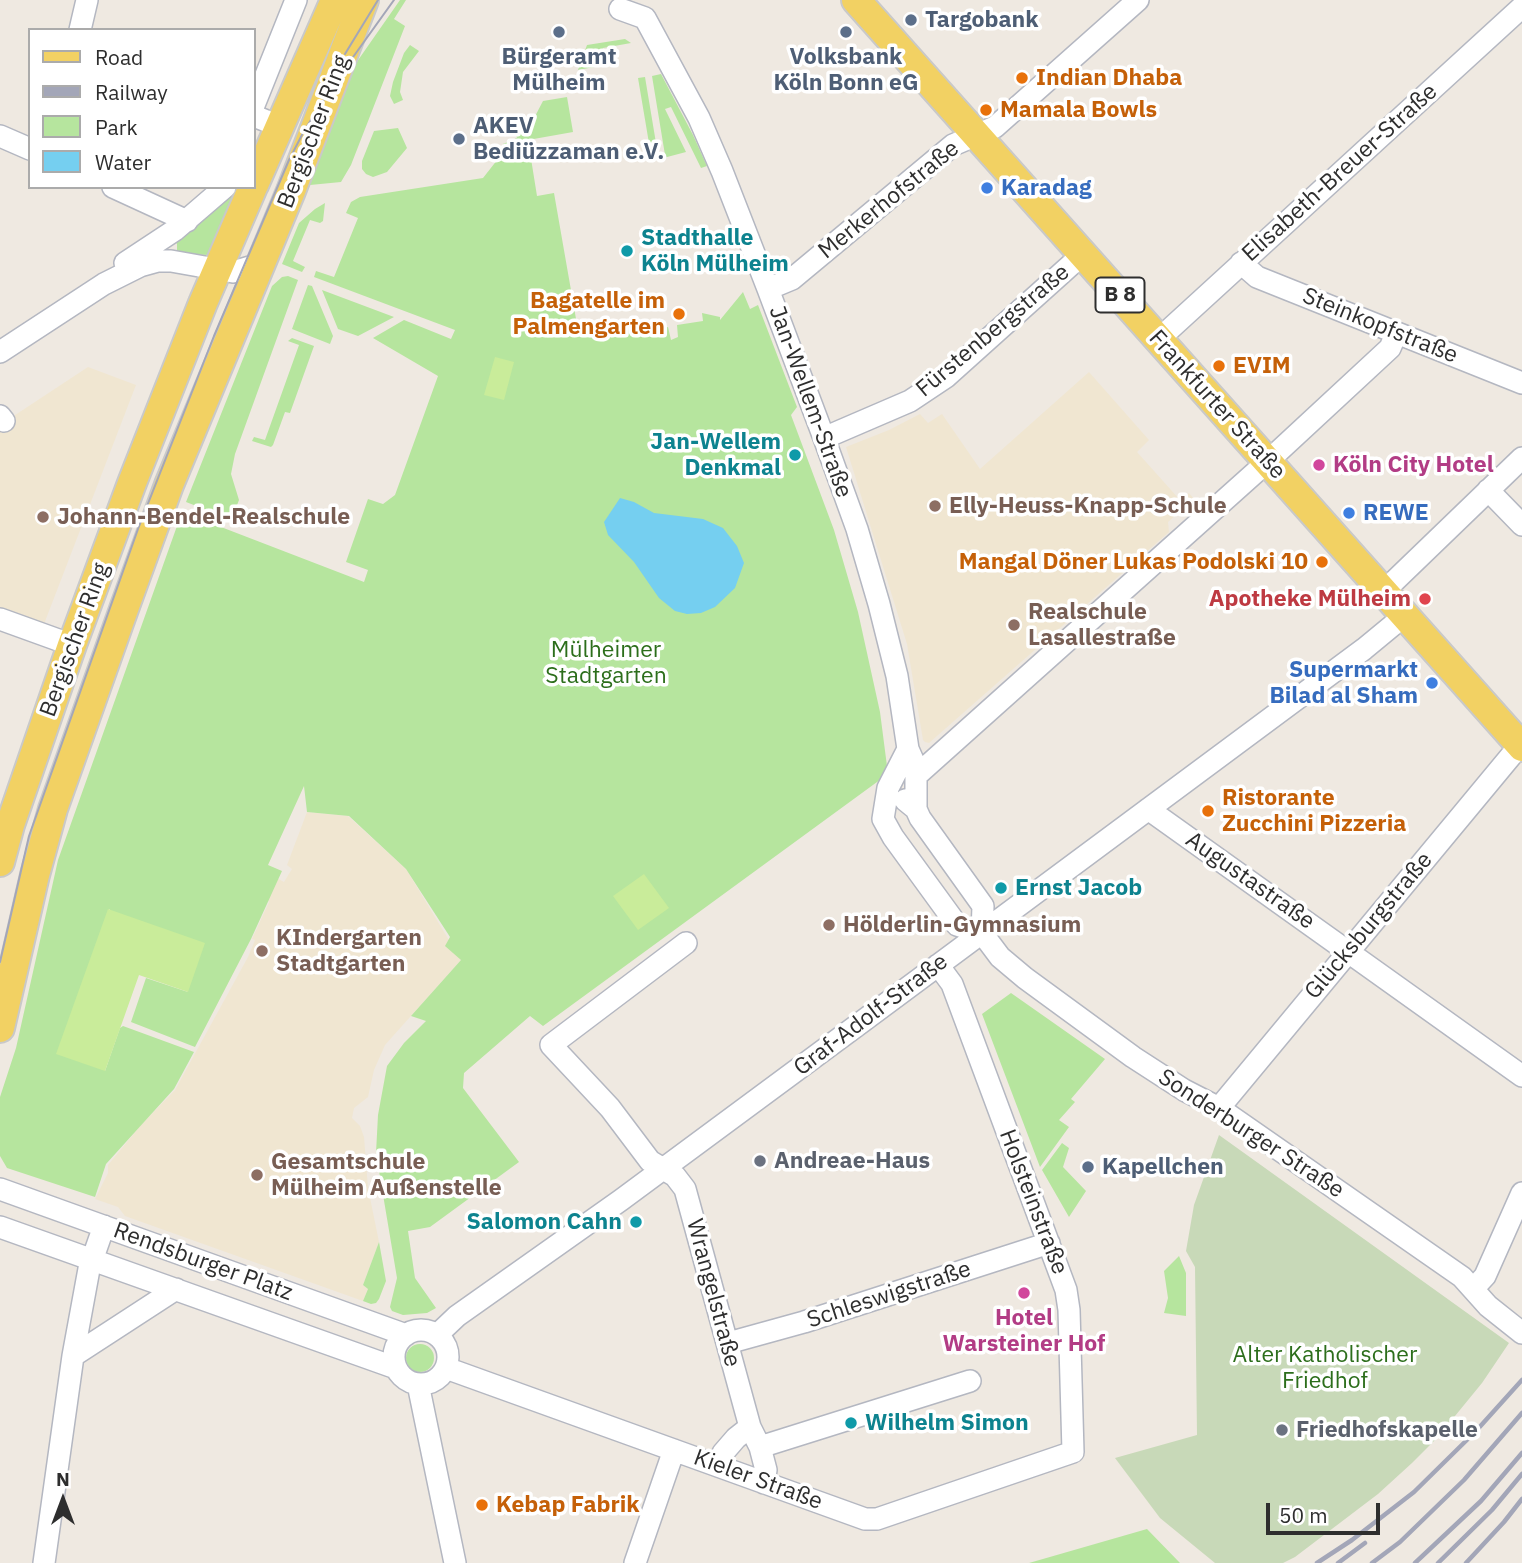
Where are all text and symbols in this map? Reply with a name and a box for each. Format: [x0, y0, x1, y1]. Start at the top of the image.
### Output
place label: Targobank [925, 6, 1038, 34]
marker: Targobank [903, 12, 919, 28]
marker: Bürgeramt Mülheim [551, 24, 567, 40]
marker: Volksbank Köln Bonn eG [838, 24, 854, 40]
legend [28, 28, 256, 189]
text: Road [95, 43, 143, 71]
place label: Bürgeramt Mülheim [502, 43, 616, 97]
place label: Volksbank Köln Bonn eG [773, 43, 919, 97]
street label: Bergischer Ring [272, 52, 356, 212]
place label: Indian Dhaba [1036, 64, 1182, 92]
marker: Indian Dhaba [1014, 70, 1030, 86]
text: Railway [95, 78, 168, 106]
street label: Elisabeth-Breuer-Straße [1237, 78, 1443, 268]
place label: Mamala Bowls [1000, 96, 1157, 124]
marker: Mamala Bowls [978, 102, 994, 118]
place label: AKEV Bediüzzaman e.V. [473, 112, 664, 166]
text: Park [95, 113, 138, 141]
marker: AKEV Bediüzzaman e.V. [451, 131, 467, 147]
street label: Merkerhofstraße [813, 135, 965, 265]
text: Water [95, 148, 151, 176]
place label: Karadag [1001, 174, 1092, 202]
marker: Karadag [979, 180, 995, 196]
place label: Stadthalle Köln Mülheim [641, 224, 789, 278]
marker: Stadthalle Köln Mülheim [619, 243, 635, 259]
street label: Fürstenbergstraße [911, 259, 1075, 403]
road number: B 8 [1096, 278, 1144, 312]
street label: Steinkopfstraße [1298, 282, 1462, 370]
place label: Bagatelle im Palmengarten [513, 287, 665, 341]
street label: Jan-Wellem-Straße [762, 302, 858, 502]
marker: Bagatelle im Palmengarten [671, 306, 687, 322]
street label: Frankfurter Straße [1143, 325, 1291, 485]
place label: EVIM [1233, 352, 1291, 380]
marker: EVIM [1211, 358, 1227, 374]
place label: Jan-Wellem Denkmal [650, 428, 781, 482]
marker: Jan-Wellem Denkmal [787, 447, 803, 463]
place label: Köln City Hotel [1333, 451, 1494, 479]
marker: Köln City Hotel [1311, 457, 1327, 473]
place label: Elly-Heuss-Knapp-Schule [949, 492, 1227, 520]
marker: Elly-Heuss-Knapp-Schule [927, 498, 943, 514]
place label: REWE [1363, 499, 1429, 527]
place label: Johann-Bendel-Realschule [57, 503, 350, 531]
marker: REWE [1341, 505, 1357, 521]
marker: Johann-Bendel-Realschule [35, 509, 51, 525]
place label: Mangal Döner Lukas Podolski 10 [959, 548, 1308, 576]
marker: Mangal Döner Lukas Podolski 10 [1314, 554, 1330, 570]
street label: Bergischer Ring [34, 559, 116, 721]
place label: Apotheke Mülheim [1209, 585, 1411, 613]
marker: Apotheke Mülheim [1417, 591, 1433, 607]
place label: Realschule Lasallestraße [1028, 598, 1176, 652]
marker: Realschule Lasallestraße [1006, 617, 1022, 633]
park label: Mülheimer Stadtgarten [545, 636, 667, 690]
place label: Supermarkt Bilad al Sham [1269, 656, 1418, 710]
marker: Supermarkt Bilad al Sham [1424, 675, 1440, 691]
place label: Ristorante Zucchini Pizzeria [1222, 784, 1406, 838]
marker: Ristorante Zucchini Pizzeria [1200, 803, 1216, 819]
street label: Augustastraße [1180, 826, 1320, 936]
street label: Glücksburgstraße [1299, 847, 1439, 1005]
place label: Ernst Jacob [1015, 874, 1142, 902]
marker: Ernst Jacob [993, 880, 1009, 896]
place label: Hölderlin-Gymnasium [843, 911, 1081, 939]
marker: Hölderlin-Gymnasium [821, 917, 837, 933]
place label: KIndergarten Stadtgarten [276, 924, 422, 978]
marker: KIndergarten Stadtgarten [254, 943, 270, 959]
street label: Graf-Adolf-Straße [789, 948, 953, 1082]
street label: Sonderburger Straße [1153, 1064, 1349, 1204]
street label: Holsteinstraße [993, 1126, 1073, 1278]
place label: Andreae-Haus [774, 1147, 930, 1175]
place label: Gesamtschule Mülheim Außenstelle [271, 1148, 502, 1202]
marker: Andreae-Haus [752, 1153, 768, 1169]
place label: Kapellchen [1102, 1153, 1224, 1181]
marker: Kapellchen [1080, 1159, 1096, 1175]
marker: Gesamtschule Mülheim Außenstelle [249, 1167, 265, 1183]
place label: Salomon Cahn [466, 1208, 622, 1236]
marker: Salomon Cahn [628, 1214, 644, 1230]
street label: Wrangelstraße [680, 1216, 746, 1370]
street label: Rendsburger Platz [110, 1217, 296, 1307]
street label: Schleswigstraße [804, 1256, 974, 1334]
marker: Hotel Warsteiner Hof [1016, 1285, 1032, 1301]
place label: Hotel Warsteiner Hof [943, 1304, 1105, 1358]
park label: Alter Katholischer Friedhof [1233, 1341, 1417, 1395]
place label: Wilhelm Simon [865, 1409, 1029, 1437]
marker: Wilhelm Simon [843, 1415, 859, 1431]
place label: Friedhofskapelle [1296, 1416, 1478, 1444]
marker: Friedhofskapelle [1274, 1422, 1290, 1438]
street label: Kieler Straße [690, 1444, 826, 1516]
north arrow [28, 1465, 98, 1535]
text: N [56, 1467, 70, 1491]
scale bar [1270, 1490, 1384, 1534]
place label: Kebap Fabrik [496, 1491, 640, 1519]
marker: Kebap Fabrik [474, 1497, 490, 1513]
text: 50 m [1279, 1501, 1328, 1529]

